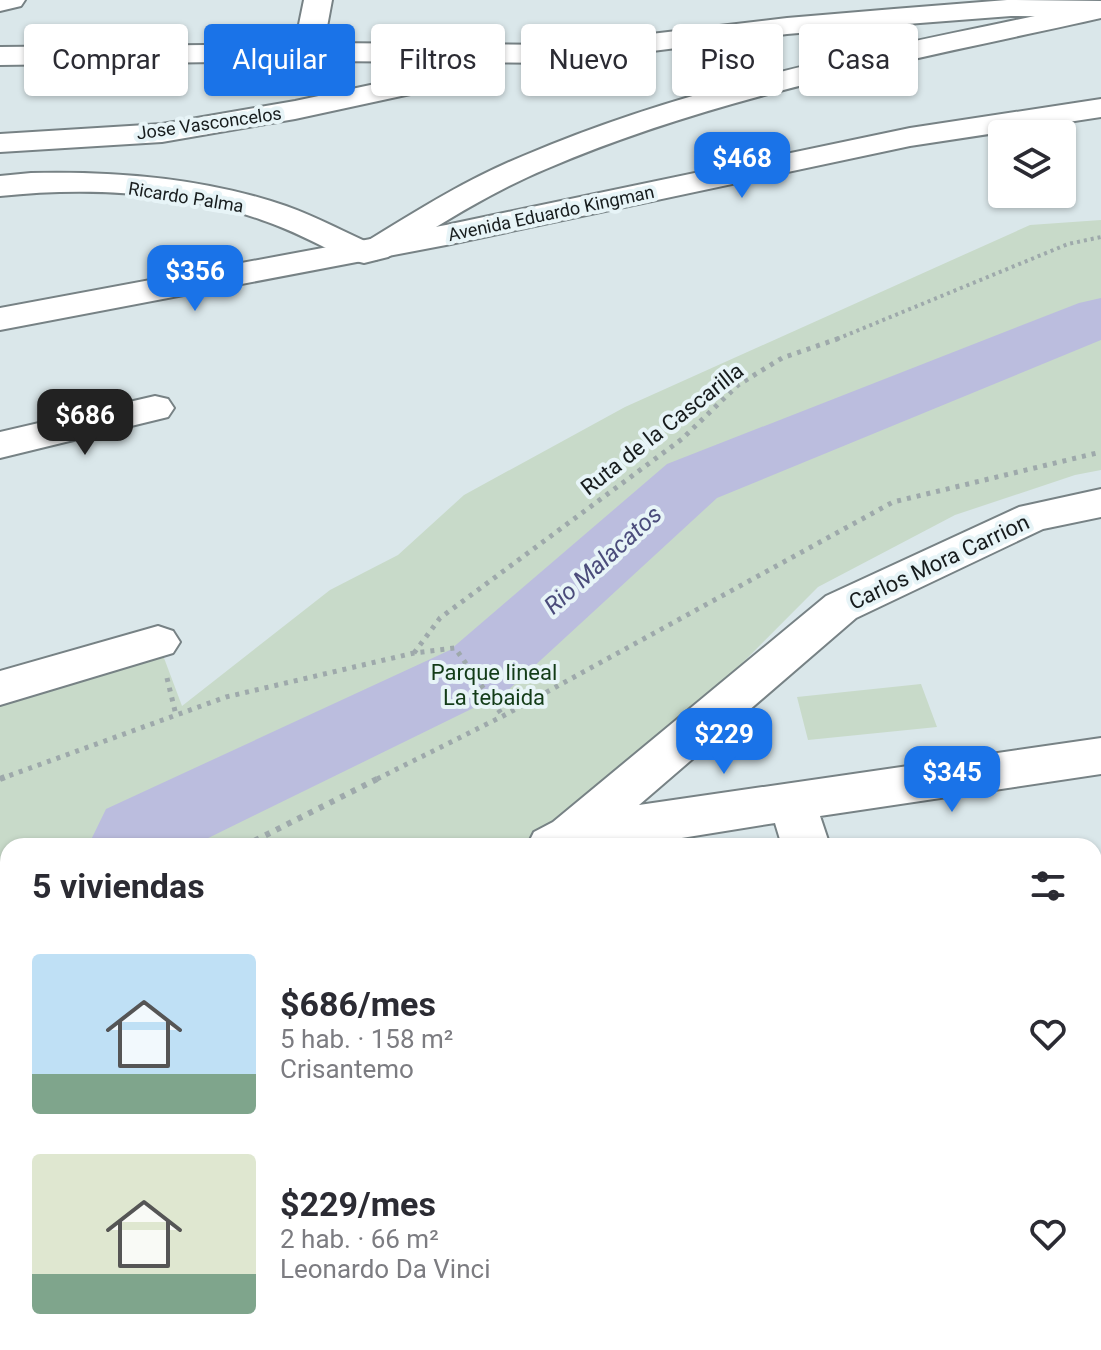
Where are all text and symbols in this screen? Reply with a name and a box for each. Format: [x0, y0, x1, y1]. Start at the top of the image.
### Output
chip: Comprar [24, 24, 188, 96]
chip: Alquilar [204, 24, 355, 96]
chip: Filtros [371, 24, 505, 96]
chip: Nuevo [521, 24, 656, 96]
chip: Piso [672, 24, 783, 96]
chip: Casa [799, 24, 918, 96]
street label: Jose Vasconcelos [135, 102, 283, 144]
map controls [988, 120, 1076, 208]
button: layers [988, 120, 1076, 208]
pin: $468 [695, 132, 789, 200]
text: $468 [712, 143, 772, 173]
street label: Ricardo Palma [127, 178, 245, 216]
street label: Avenida Eduardo Kingman [446, 181, 656, 245]
pin: $356 [148, 245, 242, 313]
text: $356 [165, 256, 225, 286]
street label: Ruta de la Cascarilla [576, 358, 748, 500]
pin: $686 [38, 389, 132, 457]
text: $686 [55, 400, 115, 430]
water label: Rio Malacatos [539, 500, 667, 620]
street label: Carlos Mora Carrion [845, 509, 1033, 615]
park label: Parque lineal La tebaida [431, 660, 557, 710]
pin: $229 [677, 708, 771, 776]
text: $229 [694, 719, 754, 749]
pin: $345 [905, 746, 999, 814]
text: $345 [922, 757, 982, 787]
icon: filters [1026, 864, 1070, 908]
text: 5 viviendas [32, 866, 205, 906]
text: $686/mes [280, 984, 436, 1024]
icon: home [96, 986, 192, 1082]
icon: heart [1026, 1012, 1070, 1056]
text: 5 hab. · 158 m² [280, 1024, 453, 1054]
text: Crisantemo [280, 1054, 414, 1084]
text: $229/mes [280, 1184, 436, 1224]
icon: home [96, 1186, 192, 1282]
icon: heart [1026, 1212, 1070, 1256]
text: 2 hab. · 66 m² [280, 1224, 439, 1254]
text: Leonardo Da Vinci [280, 1254, 490, 1284]

